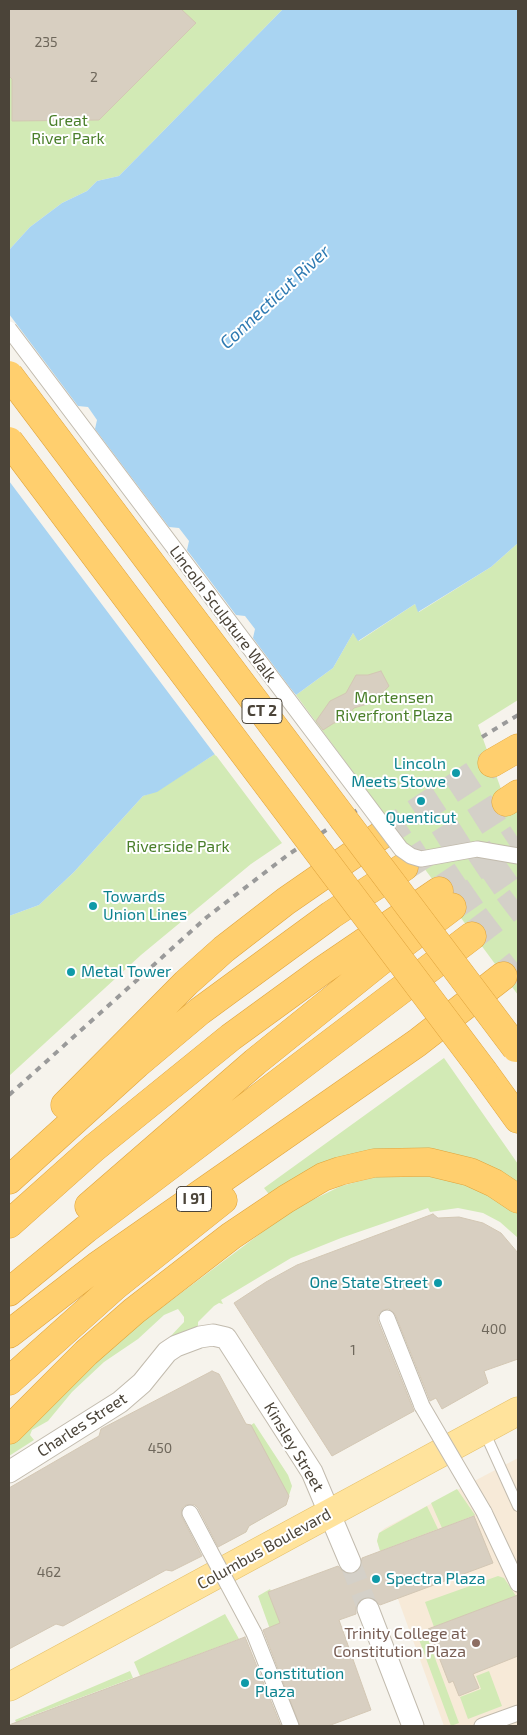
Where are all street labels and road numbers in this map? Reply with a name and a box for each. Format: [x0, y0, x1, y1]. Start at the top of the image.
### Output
street label: Lincoln Sculpture Walk [165, 542, 281, 686]
road number: CT 2 [242, 698, 282, 724]
road number: I 91 [176, 1186, 212, 1212]
street label: Charles Street [34, 1389, 130, 1461]
street label: Kinsley Street [260, 1399, 328, 1495]
street label: Columbus Boulevard [194, 1504, 334, 1594]

